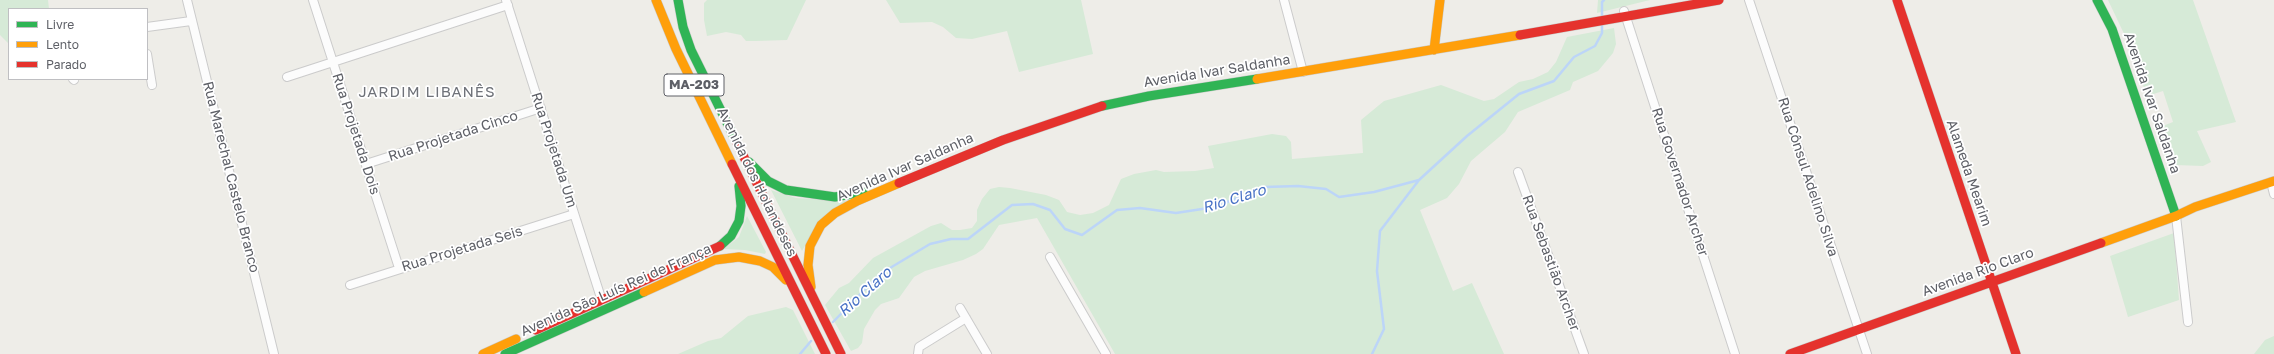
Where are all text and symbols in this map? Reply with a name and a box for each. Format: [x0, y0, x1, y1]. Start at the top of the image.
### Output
legend [8, 8, 148, 80]
text: Livre [46, 17, 74, 32]
street label: Avenida Ivar Saldanha [2120, 30, 2184, 176]
text: Lento [46, 37, 79, 52]
street label: Avenida Ivar Saldanha [1143, 51, 1291, 91]
text: Parado [46, 57, 86, 72]
street label: Rua Projetada Dois [328, 71, 384, 197]
road number: MA-203 [664, 74, 724, 96]
street label: Rua Marechal Castelo Branco [199, 80, 263, 274]
district label: JARDIM LIBANÊS [358, 83, 496, 101]
street label: Rua Projetada Um [527, 90, 581, 210]
street label: Rua Cônsul Adelino Silva [1774, 95, 1842, 259]
street label: Avenida dos Holandeses [713, 104, 801, 260]
street label: Rua Governador Archer [1648, 106, 1712, 258]
street label: Rua Projetada Cinco [386, 107, 520, 165]
street label: Alameda Mearim [1943, 117, 1995, 229]
street label: Avenida Ivar Saldanha [834, 129, 976, 205]
water label: Rio Claro [1200, 181, 1268, 217]
street label: Rua Sebastião Archer [1519, 193, 1583, 333]
street label: Rua Projetada Seis [399, 223, 525, 275]
street label: Avenida São Luís Rei de França [518, 240, 714, 340]
street label: Avenida Rio Claro [1920, 244, 2036, 300]
water label: Rio Claro [835, 264, 895, 320]

